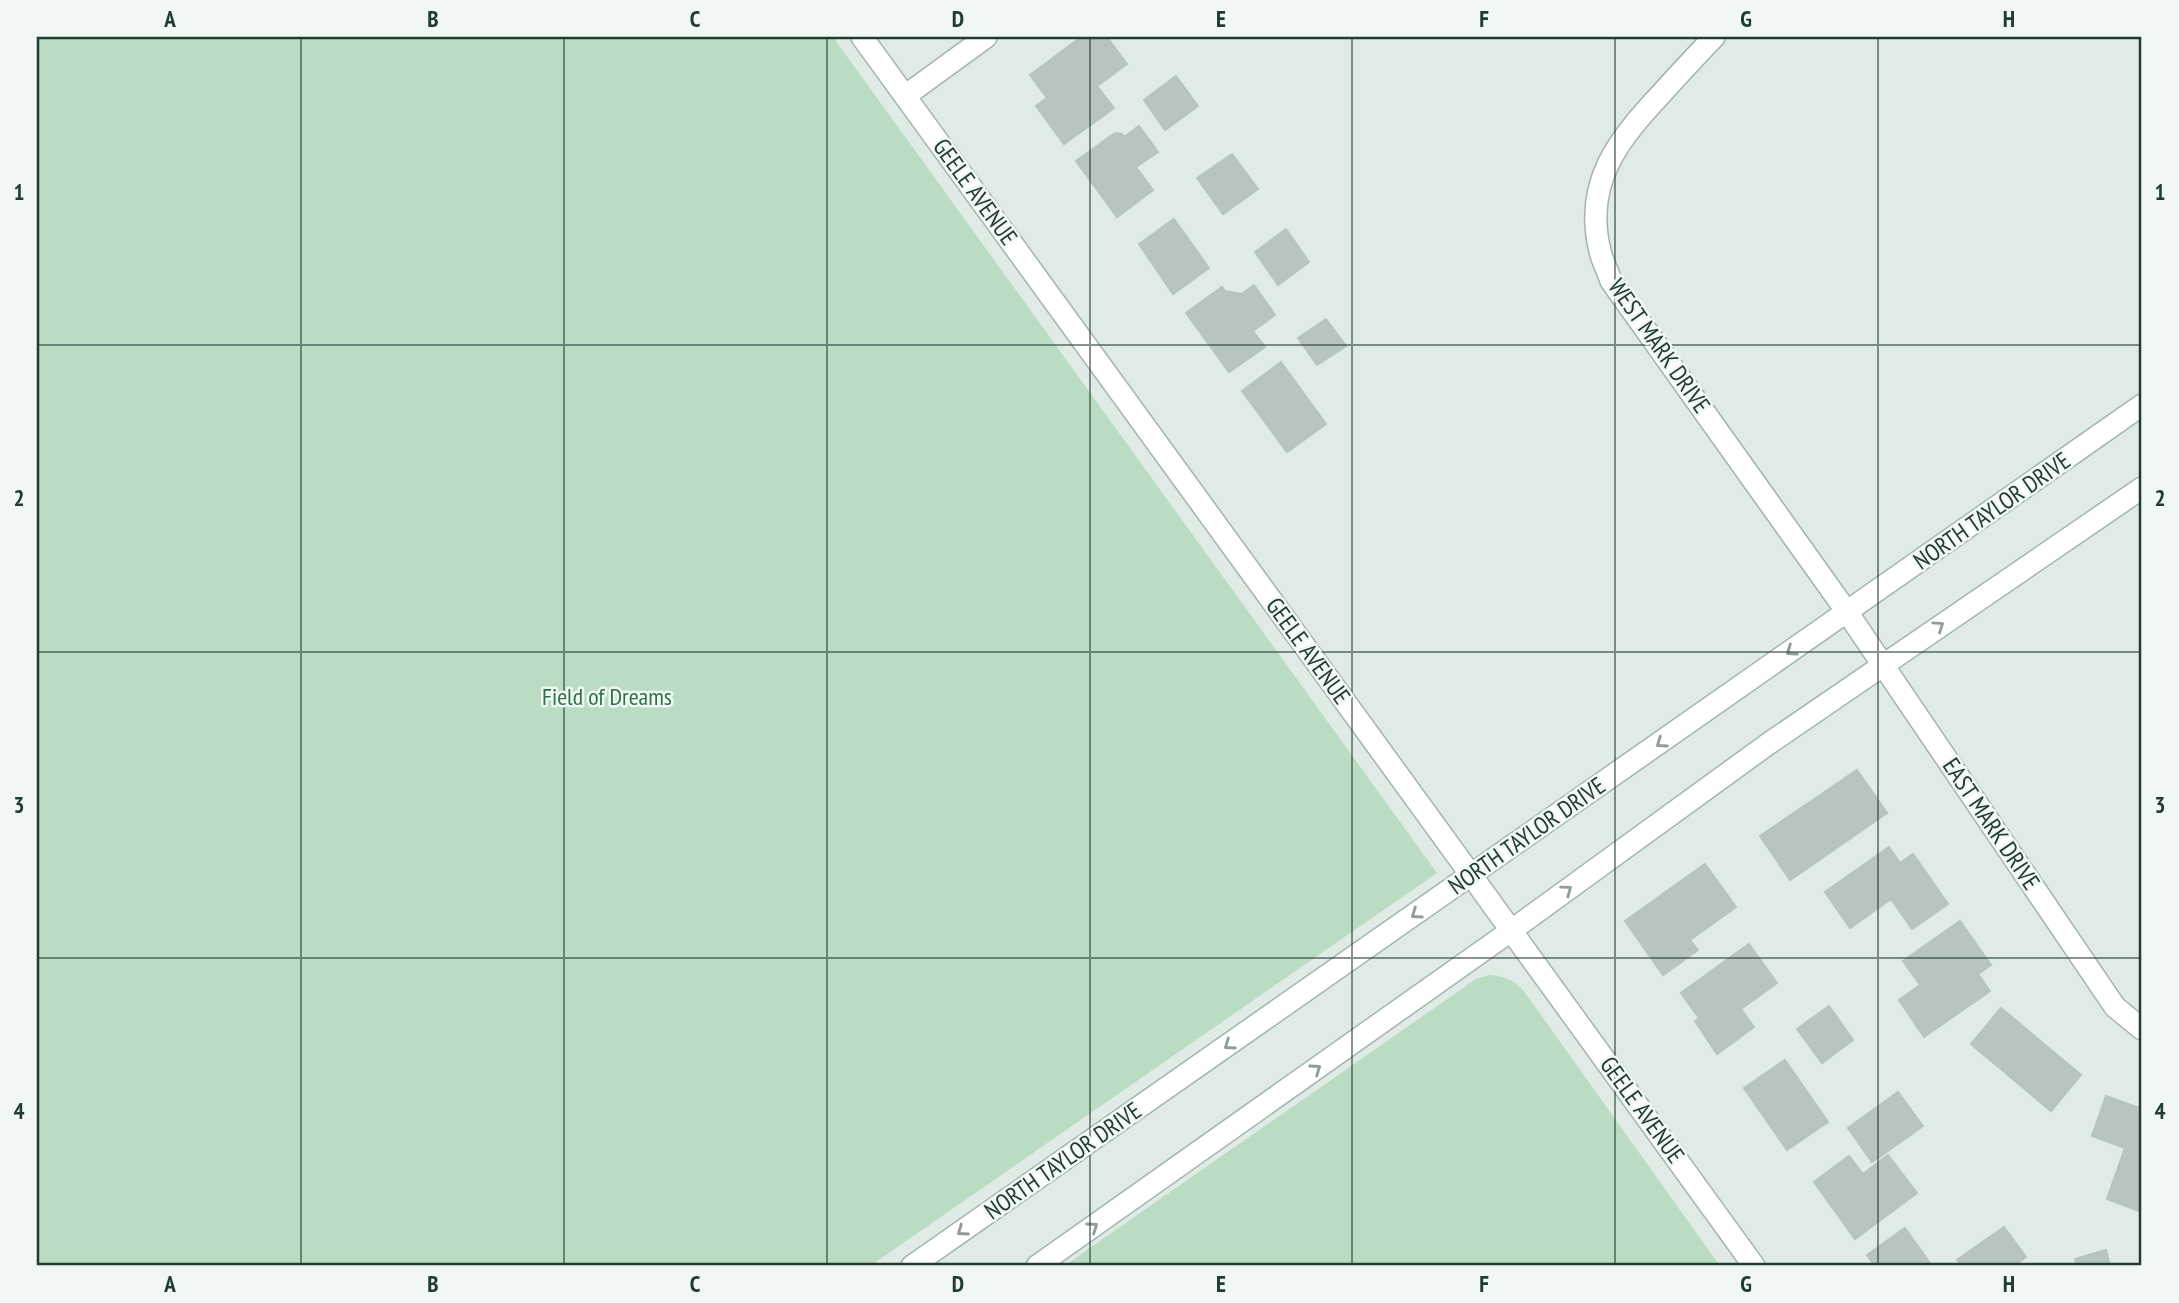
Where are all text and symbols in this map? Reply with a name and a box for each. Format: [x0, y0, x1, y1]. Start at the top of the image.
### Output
text: A [163, 4, 176, 33]
text: B [427, 4, 439, 33]
text: C [690, 4, 701, 33]
text: D [952, 4, 964, 33]
text: E [1216, 4, 1226, 33]
text: F [1479, 4, 1489, 33]
text: G [1740, 4, 1752, 33]
text: H [2003, 4, 2015, 33]
street label: GEELE AVENUE [926, 132, 1025, 251]
text: 1 [14, 177, 25, 206]
text: 1 [2155, 177, 2166, 206]
street label: WEST MARK DRIVE [1602, 272, 1717, 419]
street label: NORTH TAYLOR DRIVE [1907, 445, 2076, 576]
text: 2 [14, 483, 25, 512]
text: 2 [2155, 483, 2166, 512]
street label: GEELE AVENUE [1259, 591, 1358, 710]
one-way arrow [1931, 622, 1944, 634]
one-way arrow [1786, 643, 1799, 655]
park label: Field of Dreams [542, 681, 672, 712]
one-way arrow [1656, 734, 1669, 747]
street label: EAST MARK DRIVE [1936, 752, 2047, 896]
street label: NORTH TAYLOR DRIVE [1442, 770, 1611, 901]
text: 3 [14, 790, 25, 819]
text: 3 [2155, 790, 2166, 819]
one-way arrow [1560, 886, 1572, 898]
one-way arrow [1411, 906, 1424, 918]
one-way arrow [1224, 1037, 1237, 1049]
street label: GEELE AVENUE [1593, 1050, 1692, 1169]
one-way arrow [1308, 1065, 1321, 1077]
street label: NORTH TAYLOR DRIVE [978, 1095, 1147, 1226]
text: 4 [14, 1096, 25, 1125]
text: 4 [2155, 1096, 2166, 1125]
one-way arrow [957, 1223, 970, 1236]
one-way arrow [1085, 1223, 1098, 1235]
text: A [163, 1269, 176, 1298]
text: B [427, 1269, 439, 1298]
text: C [690, 1269, 701, 1298]
text: D [952, 1269, 964, 1298]
text: E [1216, 1269, 1226, 1298]
text: F [1479, 1269, 1489, 1298]
text: G [1740, 1269, 1752, 1298]
text: H [2003, 1269, 2015, 1298]

